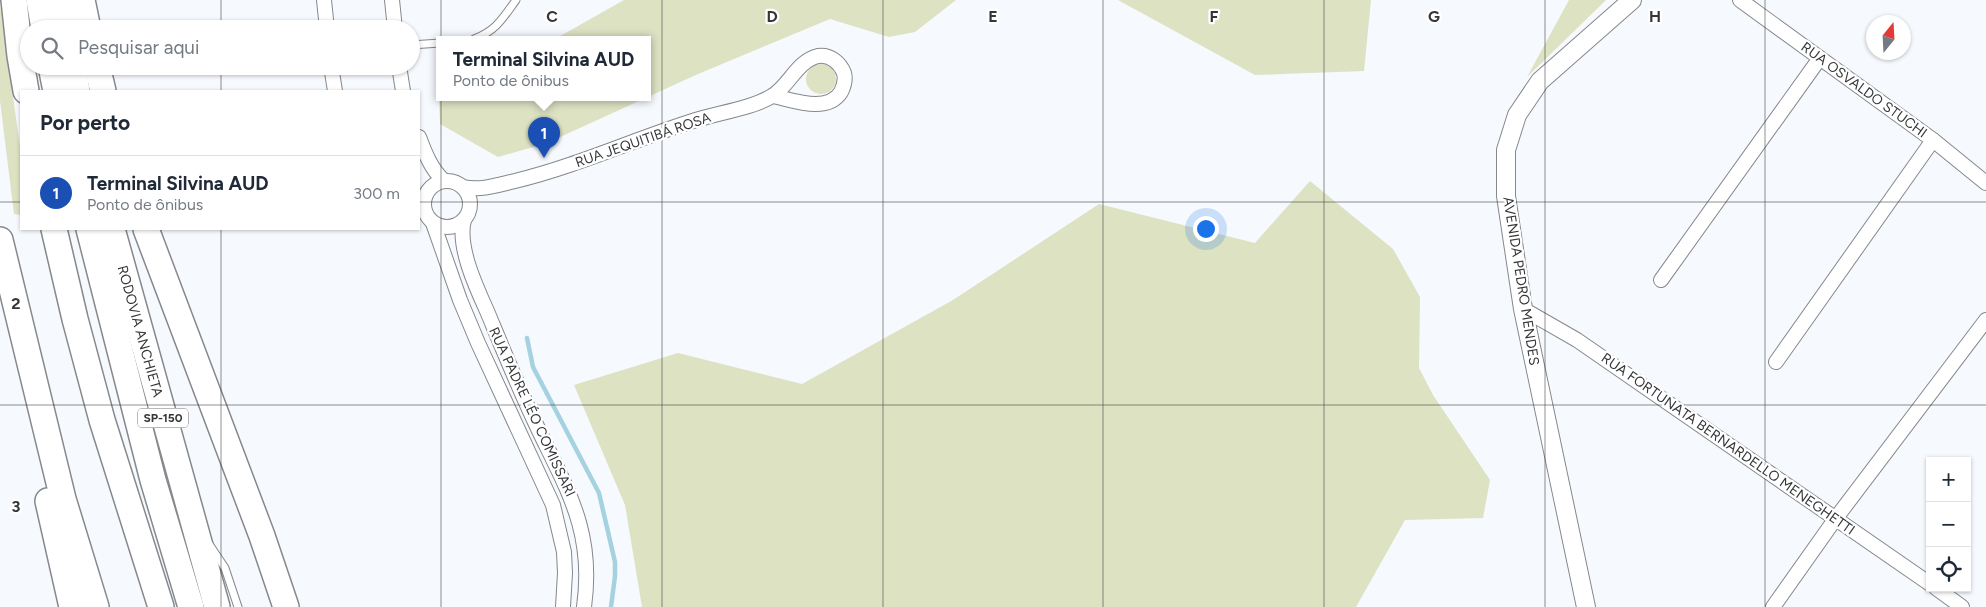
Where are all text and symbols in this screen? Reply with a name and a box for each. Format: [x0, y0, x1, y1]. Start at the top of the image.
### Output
text: C [546, 7, 558, 26]
text: D [766, 7, 778, 26]
text: E [988, 7, 998, 26]
text: F [1210, 7, 1219, 26]
text: G [1428, 7, 1440, 26]
text: H [1649, 7, 1661, 26]
north arrow [1866, 15, 1911, 60]
search box [20, 20, 420, 75]
icon: search [38, 34, 66, 62]
text: Pesquisar aqui [78, 36, 199, 59]
popup [436, 36, 651, 101]
street label: RUA OSVALDO STUCHI [1798, 39, 1930, 141]
text: Terminal Silvina AUD [453, 48, 634, 71]
text: Ponto de ônibus [453, 71, 569, 90]
street label: RUA JEQUITIBÁ ROSA [573, 109, 714, 171]
text: Por perto [40, 110, 130, 135]
pin: 1 [528, 117, 560, 158]
text: Terminal Silvina AUD [87, 172, 269, 195]
text: 1 [53, 184, 59, 203]
text: 300 m [353, 184, 400, 203]
text: Ponto de ônibus [87, 195, 203, 214]
street label: AVENIDA PEDRO MENDES [1499, 195, 1543, 367]
your location [1193, 216, 1219, 242]
street label: RODOVIA ANCHIETA [114, 263, 167, 399]
text: 2 [11, 294, 21, 313]
street label: RUA PADRE LÉO COMISSARI [485, 325, 579, 499]
street label: RUA FORTUNATA BERNARDELLO MENEGHETTI [1598, 349, 1858, 539]
road number: SP-150 [138, 408, 188, 428]
map controls [1926, 457, 1971, 592]
button: + [1926, 457, 1971, 502]
text: 3 [12, 497, 21, 516]
button: − [1926, 502, 1971, 547]
button: locate [1926, 547, 1971, 592]

